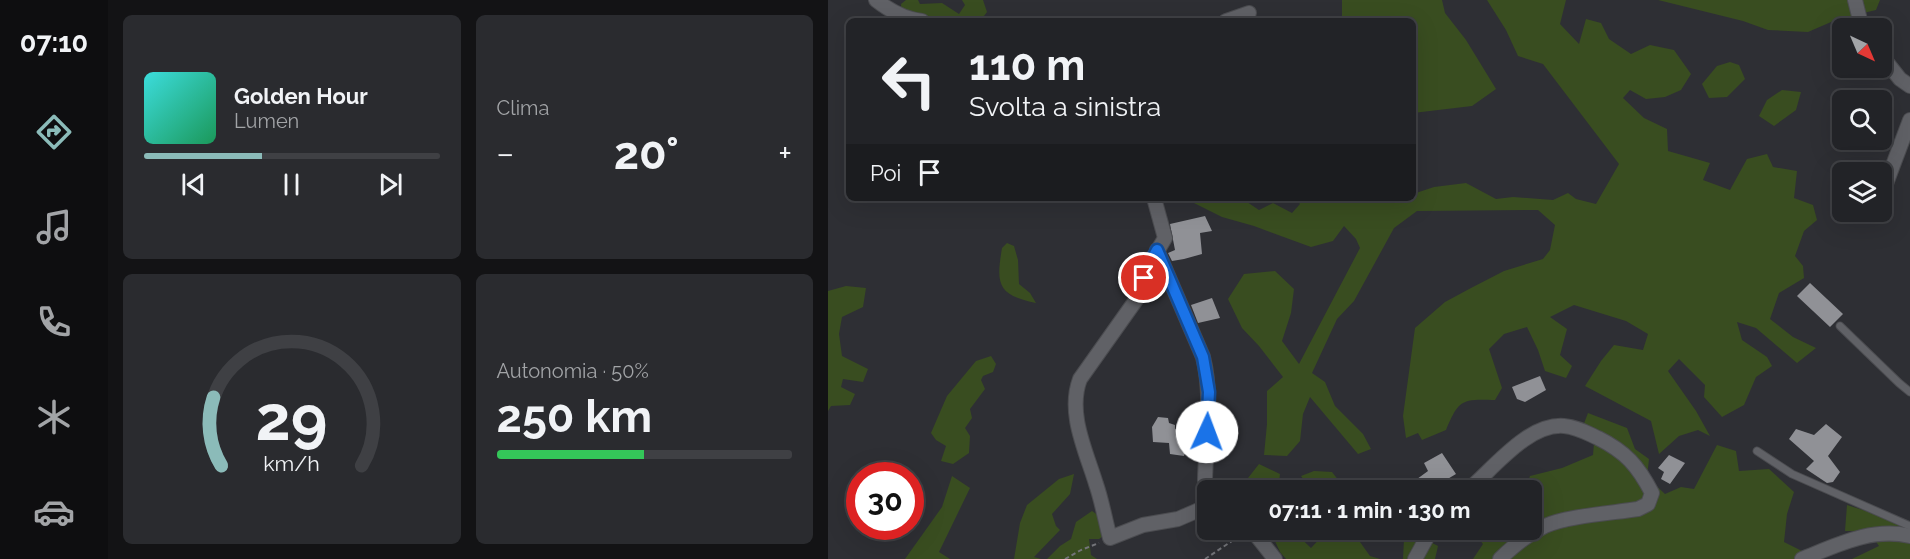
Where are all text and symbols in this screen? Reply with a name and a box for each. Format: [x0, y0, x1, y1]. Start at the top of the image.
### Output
north arrow [1832, 18, 1892, 78]
map controls [1832, 18, 1892, 222]
text: 07:10 [20, 27, 88, 58]
text: 110 m [969, 41, 1085, 90]
icon: left [870, 42, 948, 120]
text: Golden Hour [234, 83, 368, 109]
button: search [1832, 90, 1892, 150]
text: Svolta a sinistra [969, 91, 1161, 122]
text: Clima [497, 96, 549, 120]
text: Lumen [234, 109, 299, 133]
icon: directions [33, 111, 75, 153]
text: 20° [614, 127, 679, 180]
text: − [497, 134, 514, 173]
text: + [778, 134, 792, 173]
icon: arrive [913, 156, 946, 189]
text: Poi [870, 160, 901, 186]
button: layers [1832, 162, 1892, 222]
icon: previous [177, 168, 210, 201]
icon: pause [275, 168, 308, 201]
icon: next [374, 168, 407, 201]
icon: music [33, 206, 75, 248]
pin [1118, 252, 1169, 303]
icon: arrive [1127, 261, 1160, 294]
icon: phone [33, 301, 75, 343]
text: Autonomia · 50% [497, 359, 649, 383]
text: 29 [256, 381, 328, 455]
text: 250 km [497, 390, 652, 443]
icon: climate [33, 396, 75, 438]
position arrow [1175, 400, 1239, 464]
text: km/h [263, 451, 320, 476]
speed limit sign: 30 [846, 462, 924, 540]
icon: car [33, 491, 75, 533]
text: 07:11 · 1 min · 130 m [1269, 497, 1470, 523]

